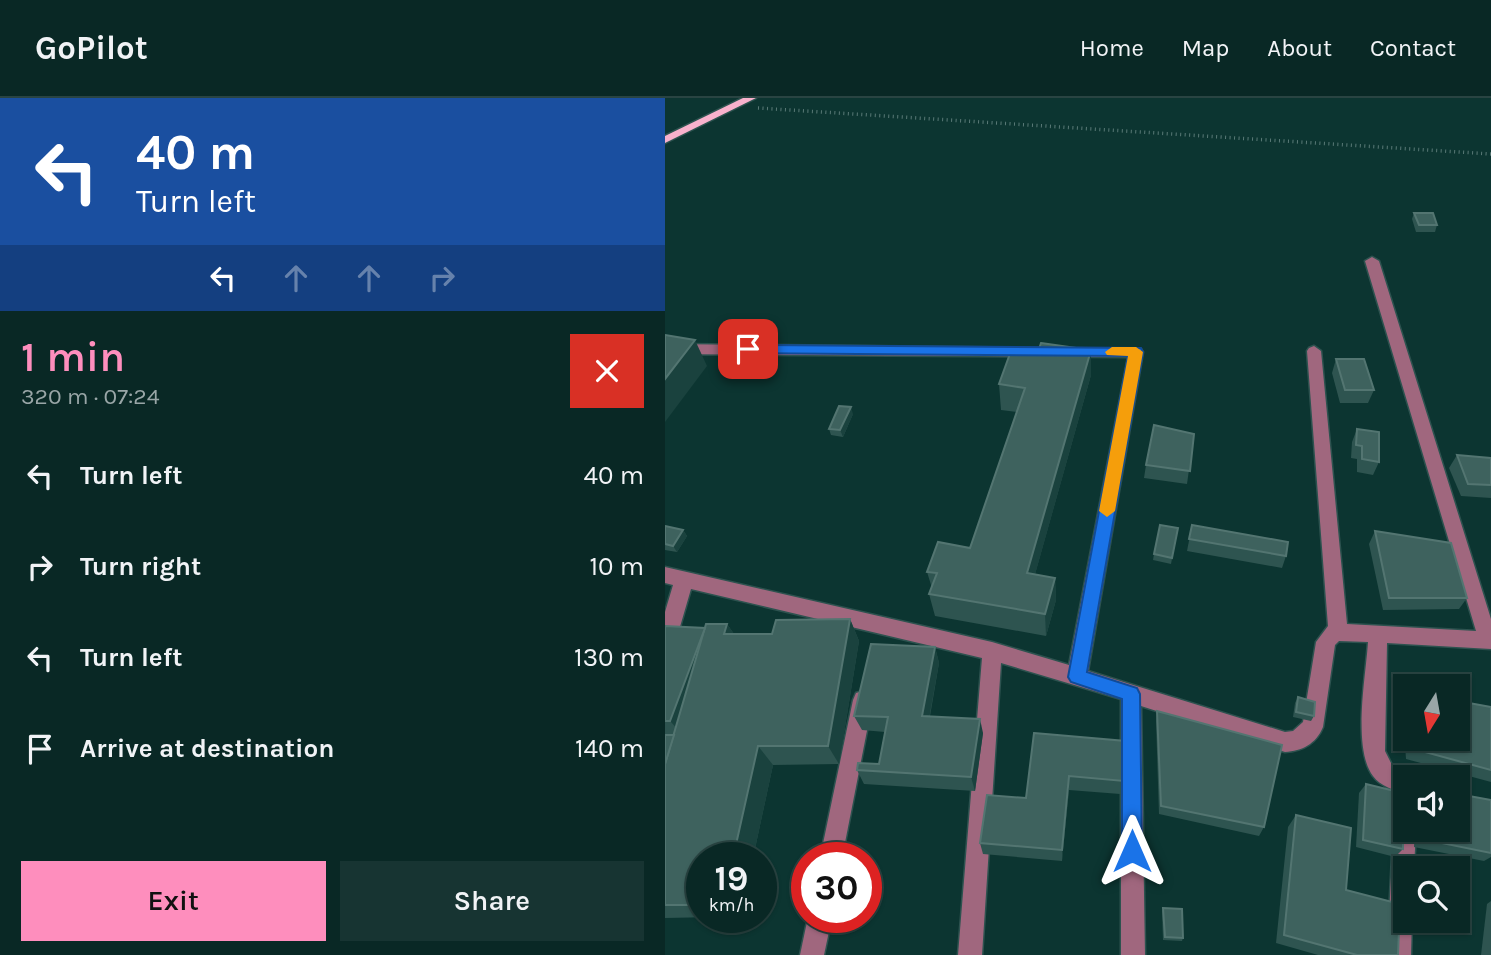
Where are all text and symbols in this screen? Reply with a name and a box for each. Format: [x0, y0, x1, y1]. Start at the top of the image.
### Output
text: GoPilot [35, 29, 148, 67]
text: Home [1080, 34, 1144, 62]
text: Map [1182, 34, 1229, 62]
text: About [1267, 34, 1332, 62]
text: Contact [1370, 34, 1456, 62]
text: 40 m [136, 124, 255, 181]
icon: left [21, 126, 112, 217]
text: Turn left [136, 183, 256, 220]
icon: left [204, 259, 242, 297]
icon: ahead [277, 259, 315, 297]
icon: ahead [350, 259, 388, 297]
icon: right [423, 259, 461, 297]
pin [718, 319, 778, 379]
icon: arrive [729, 330, 767, 368]
text: 1 min [21, 332, 125, 382]
button: close [570, 334, 644, 408]
text: 320 m · 07:24 [21, 383, 160, 410]
icon: left [21, 457, 59, 495]
text: Turn left [80, 460, 182, 491]
text: 40 m [584, 460, 644, 491]
icon: right [21, 548, 59, 586]
text: Turn right [80, 551, 201, 582]
text: 10 m [589, 551, 644, 582]
icon: left [21, 639, 59, 677]
text: Turn left [80, 642, 182, 673]
text: 130 m [574, 642, 644, 673]
north arrow [1393, 674, 1470, 751]
map controls [1393, 674, 1470, 933]
icon: arrive [21, 730, 59, 768]
text: Arrive at destination [80, 733, 334, 764]
text: 140 m [575, 733, 644, 764]
button: sound [1393, 765, 1470, 842]
position arrow [1095, 814, 1169, 888]
speed limit sign: 30 [791, 842, 882, 933]
button: search [1393, 856, 1470, 933]
text: 19 [715, 858, 748, 899]
button: Exit [21, 861, 326, 941]
button: Share [340, 861, 644, 941]
text: km/h [709, 894, 754, 916]

